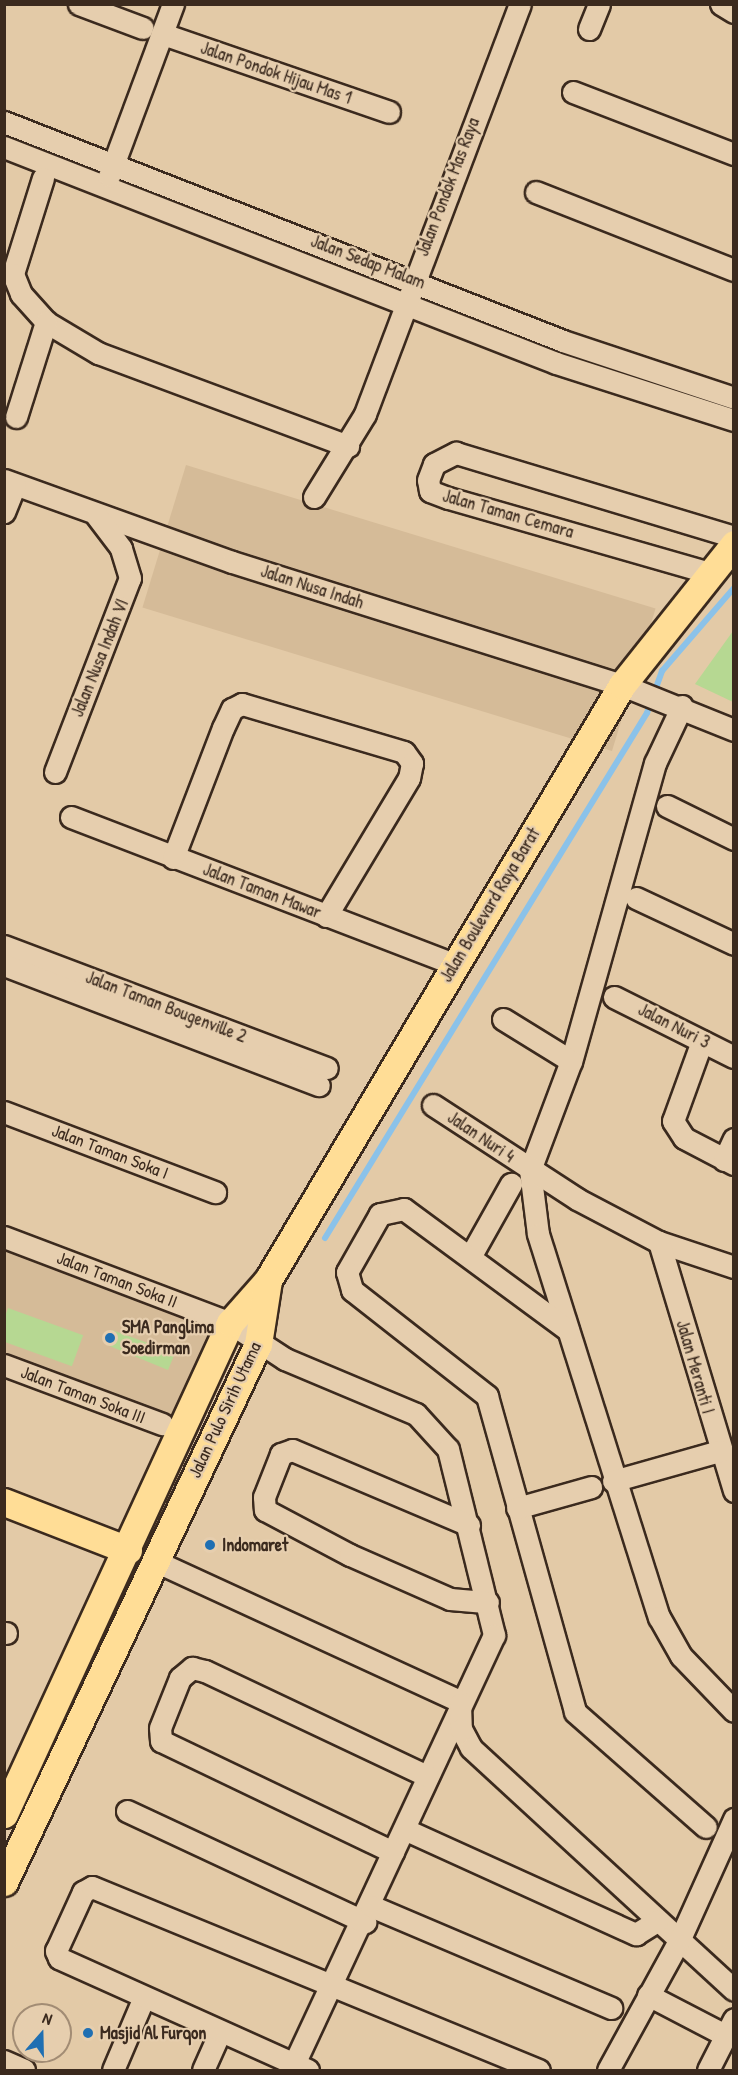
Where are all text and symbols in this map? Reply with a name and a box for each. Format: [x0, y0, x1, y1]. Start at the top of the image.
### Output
street label: Jalan Pondok Hijau Mas 1 [198, 37, 354, 109]
street label: Jalan Pondok Mas Raya [412, 115, 484, 259]
street label: Jalan Sedap Malam [308, 230, 428, 294]
street label: Jalan Taman Cemara [440, 485, 576, 543]
street label: Jalan Nusa Indah [258, 560, 366, 614]
street label: Jalan Nusa Indah VI [67, 596, 133, 720]
street label: Jalan Boulevard Raya Barat [435, 824, 545, 986]
street label: Jalan Taman Mawar [200, 859, 324, 923]
street label: Jalan Taman Bougenville 2 [83, 966, 249, 1048]
street label: Jalan Nuri 3 [634, 999, 714, 1053]
street label: Jalan Nuri 4 [443, 1107, 519, 1167]
street label: Jalan Taman Soka I [49, 1120, 171, 1184]
street label: Jalan Taman Soka II [54, 1247, 180, 1313]
place label: SMA Panglima Soedirman [122, 1317, 214, 1360]
street label: Jalan Meranti I [671, 1318, 719, 1416]
marker: SMA Panglima Soedirman [103, 1331, 117, 1345]
street label: Jalan Pulo Sirih Utama [184, 1339, 266, 1481]
street label: Jalan Taman Soka III [18, 1361, 148, 1429]
place label: Indomaret [222, 1534, 288, 1556]
marker: Indomaret [203, 1538, 217, 1552]
north arrow [12, 2003, 72, 2063]
text: N [40, 2006, 55, 2030]
place label: Masjid Al Furqon [100, 2022, 206, 2044]
marker: Masjid Al Furqon [81, 2026, 95, 2040]

